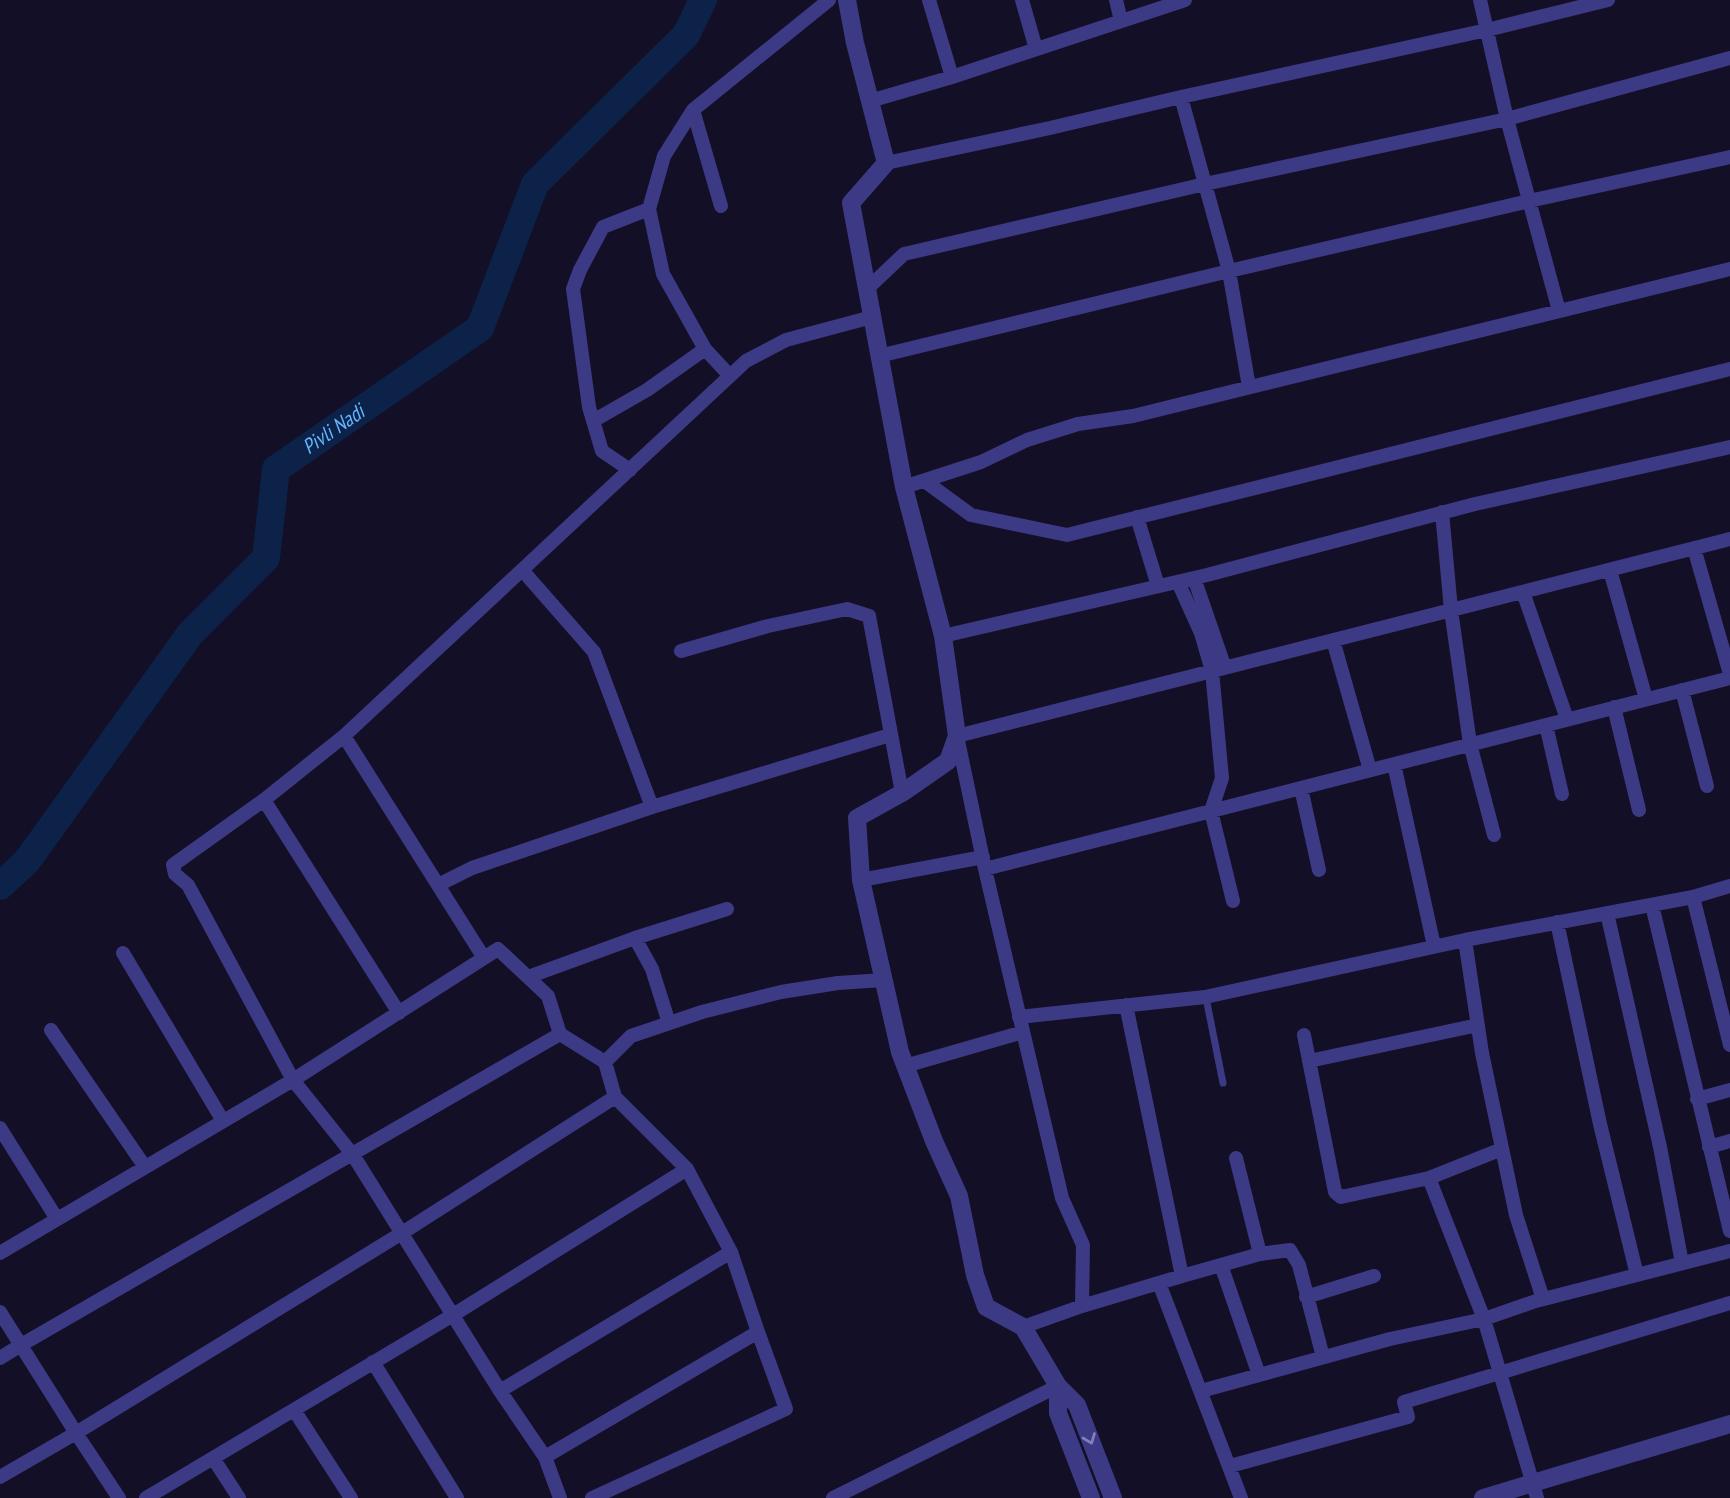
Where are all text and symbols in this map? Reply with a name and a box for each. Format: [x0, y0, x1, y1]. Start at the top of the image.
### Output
water label: Pivli Nadi [297, 397, 371, 460]
one-way arrow [1082, 1432, 1096, 1444]

